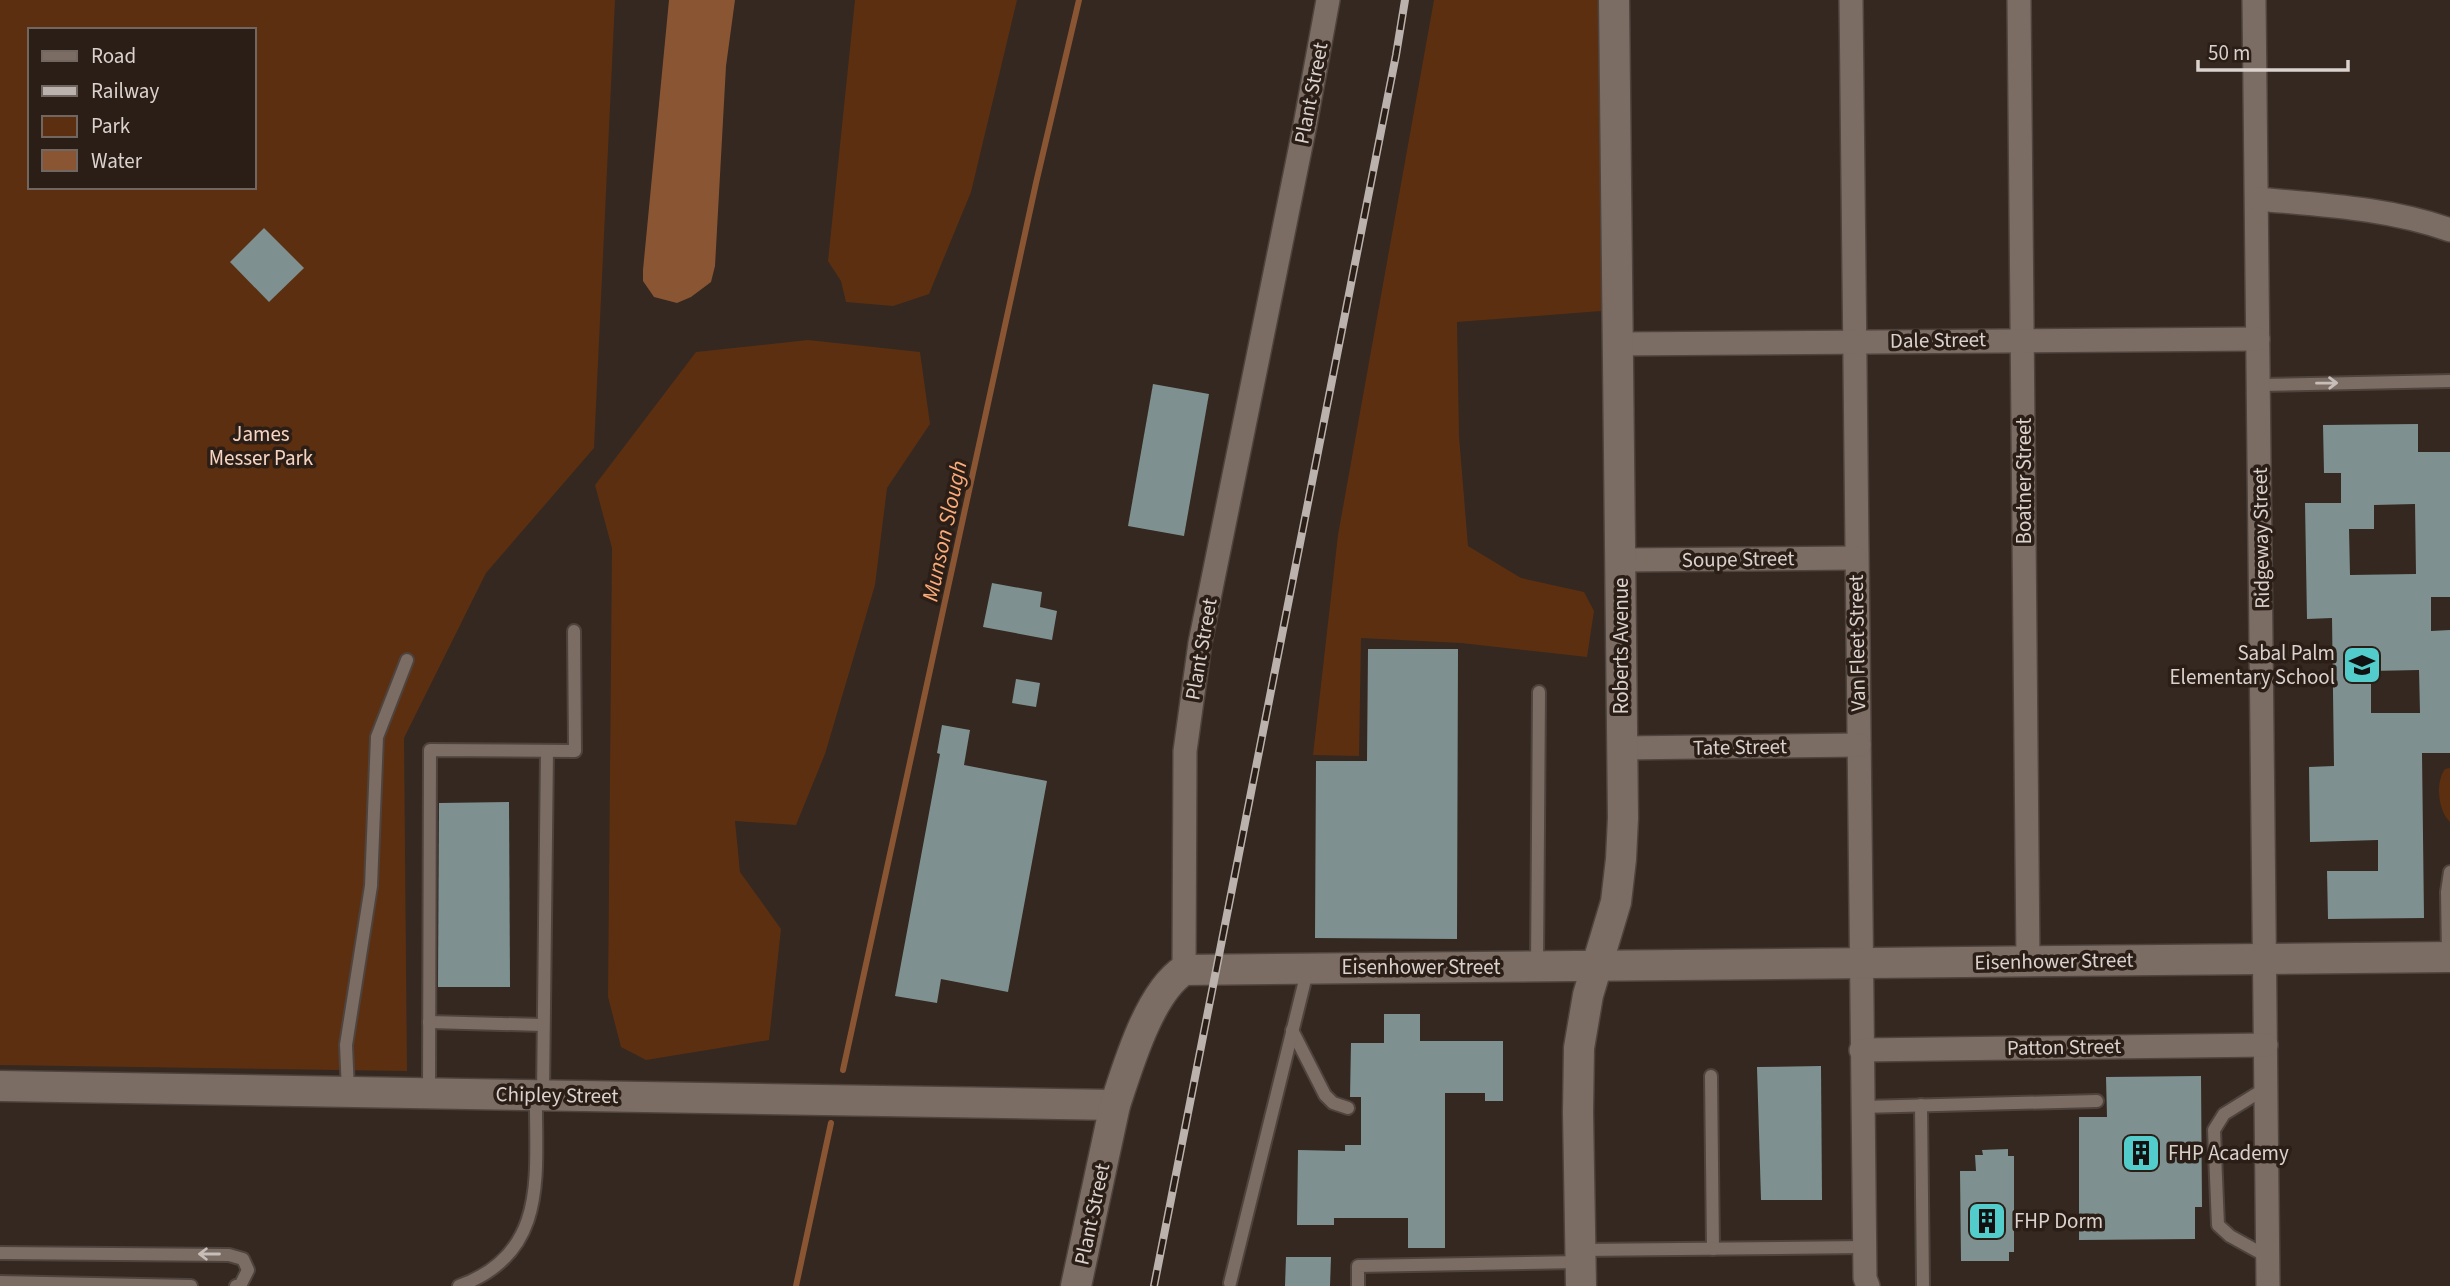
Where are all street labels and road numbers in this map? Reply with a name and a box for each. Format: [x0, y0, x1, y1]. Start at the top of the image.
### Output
street label: Plant Street [1286, 39, 1336, 147]
street label: Dale Street [1890, 324, 1986, 356]
street label: Boatner Street [2009, 418, 2039, 544]
street label: Ridgeway Street [2245, 467, 2277, 609]
street label: Soupe Street [1681, 543, 1795, 575]
street label: Van Fleet Street [1841, 574, 1873, 712]
street label: Roberts Avenue [1606, 577, 1636, 715]
street label: Plant Street [1177, 596, 1225, 702]
street label: Tate Street [1693, 731, 1787, 763]
street label: Eisenhower Street [1974, 945, 2134, 977]
street label: Eisenhower Street [1341, 952, 1501, 982]
street label: Patton Street [2007, 1031, 2121, 1063]
street label: Chipley Street [495, 1079, 619, 1111]
street label: Plant Street [1067, 1160, 1117, 1268]

